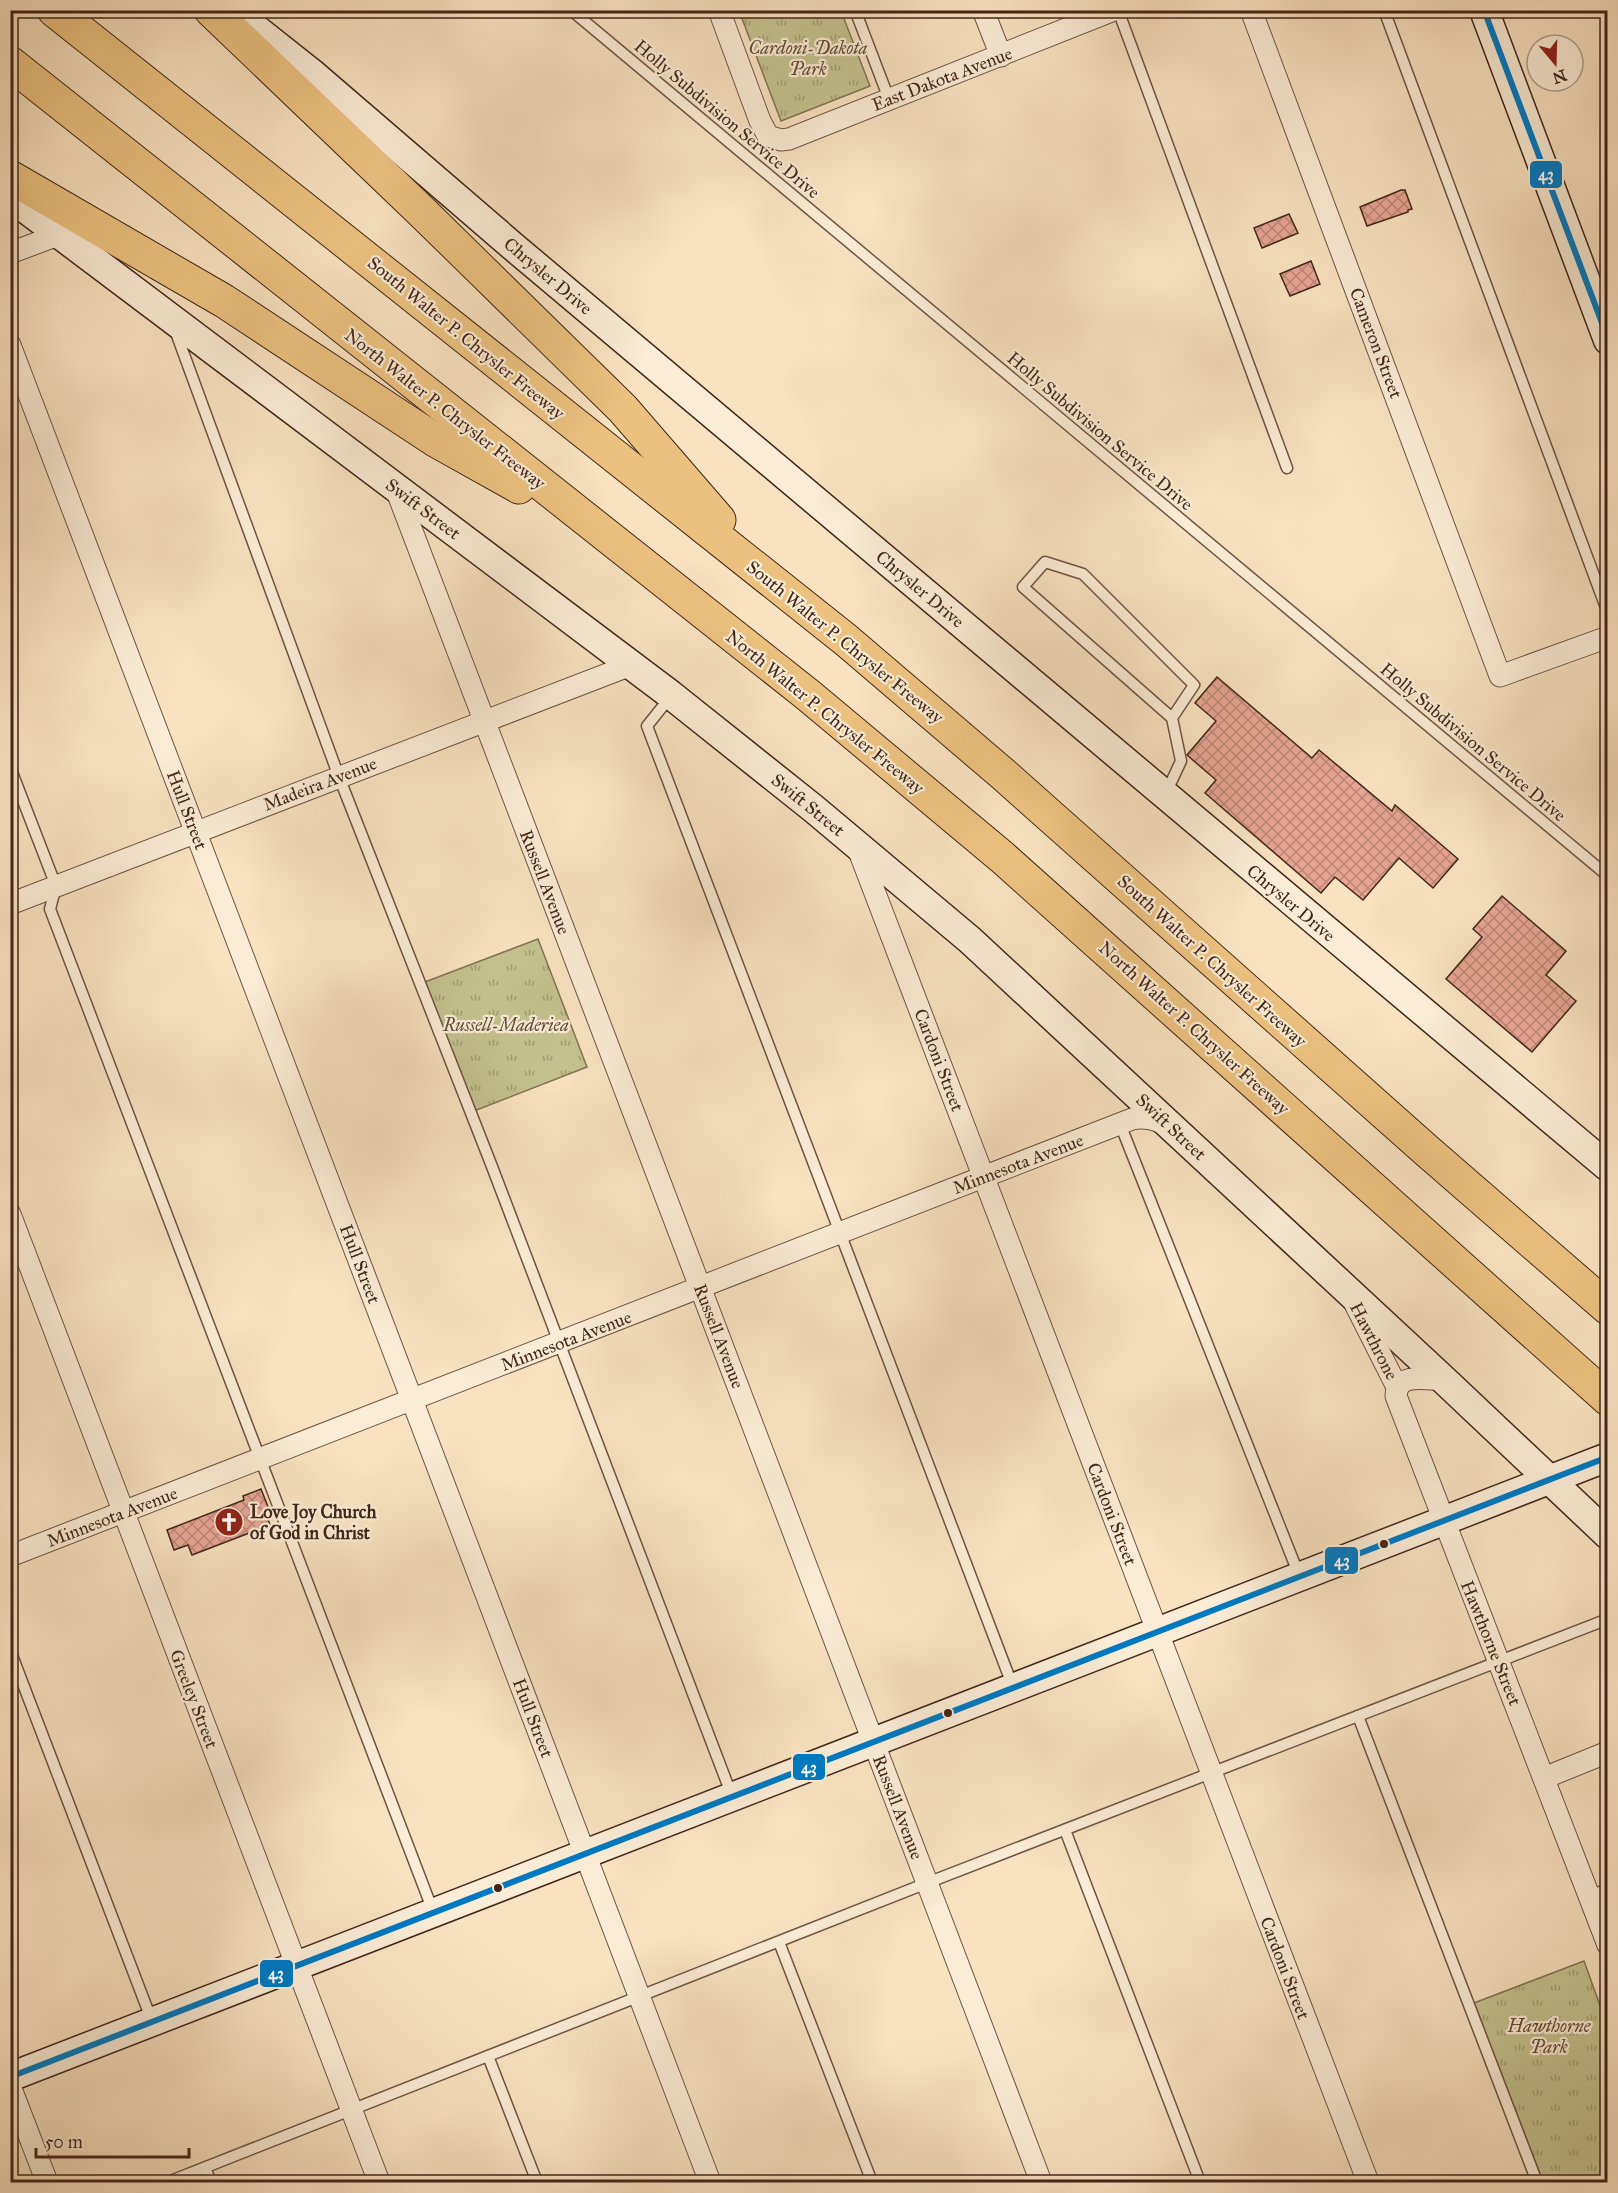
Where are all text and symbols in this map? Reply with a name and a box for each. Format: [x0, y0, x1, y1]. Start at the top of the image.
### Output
north arrow [1525, 33, 1585, 93]
street label: Holly Subdivision Service Drive [630, 35, 824, 203]
park label: Cardoni-Dakota Park [749, 37, 868, 80]
street label: East Dakota Avenue [869, 42, 1015, 116]
text: N [1550, 66, 1569, 88]
line badge: 43 [1529, 160, 1563, 189]
text: 43 [1538, 165, 1554, 185]
street label: Chrysler Drive [499, 233, 597, 319]
street label: South Walter P. Chrysler Freeway [363, 252, 569, 425]
street label: Cameron Street [1345, 285, 1407, 402]
street label: North Walter P. Chrysler Freeway [340, 324, 550, 495]
street label: Holly Subdivision Service Drive [1003, 347, 1197, 515]
street label: Swift Street [381, 474, 465, 545]
street label: Chrysler Drive [871, 546, 969, 632]
street label: South Walter P. Chrysler Freeway [742, 556, 948, 729]
street label: North Walter P. Chrysler Freeway [721, 625, 929, 799]
street label: Holly Subdivision Service Drive [1376, 658, 1570, 826]
street label: Madeira Avenue [260, 752, 380, 816]
street label: Hull Street [162, 767, 212, 853]
street label: Swift Street [767, 769, 850, 842]
street label: Russell Avenue [515, 827, 575, 937]
street label: Chrysler Drive [1242, 860, 1340, 946]
street label: South Walter P. Chrysler Freeway [1113, 870, 1312, 1052]
street label: North Walter P. Chrysler Freeway [1094, 937, 1294, 1120]
street label: Cardoni Street [909, 1006, 969, 1115]
park label: Russell-Maderiea [442, 1014, 569, 1036]
street label: Swift Street [1131, 1089, 1211, 1165]
street label: Minnesota Avenue [950, 1129, 1086, 1199]
street label: Hull Street [335, 1221, 385, 1307]
street label: Russell Avenue [689, 1281, 749, 1391]
street label: Hawthrone [1345, 1298, 1403, 1384]
street label: Minnesota Avenue [498, 1306, 634, 1376]
street label: Cardoni Street [1082, 1460, 1142, 1569]
street label: Minnesota Avenue [44, 1482, 180, 1552]
place label: Love Joy Church of God in Christ [250, 1501, 377, 1544]
church icon: Love Joy Church of God in Christ [213, 1506, 245, 1538]
unlabelled marker [1378, 1538, 1390, 1550]
line badge: 43 [1324, 1546, 1359, 1575]
text: 43 [1334, 1551, 1350, 1571]
street label: Hawthorne Street [1456, 1577, 1526, 1709]
street label: Greeley Street [165, 1647, 223, 1752]
street label: Hull Street [508, 1675, 558, 1761]
unlabelled marker [942, 1707, 954, 1719]
street label: Russell Avenue [868, 1752, 928, 1862]
line badge: 43 [792, 1753, 826, 1781]
text: 43 [801, 1758, 817, 1778]
unlabelled marker [492, 1882, 504, 1894]
street label: Cardoni Street [1255, 1914, 1315, 2023]
line badge: 43 [259, 1959, 294, 1988]
text: 43 [268, 1964, 284, 1984]
park label: Hawthorne Park [1507, 2015, 1592, 2058]
scale bar [36, 2121, 189, 2159]
text: 50 m [45, 2131, 83, 2153]

